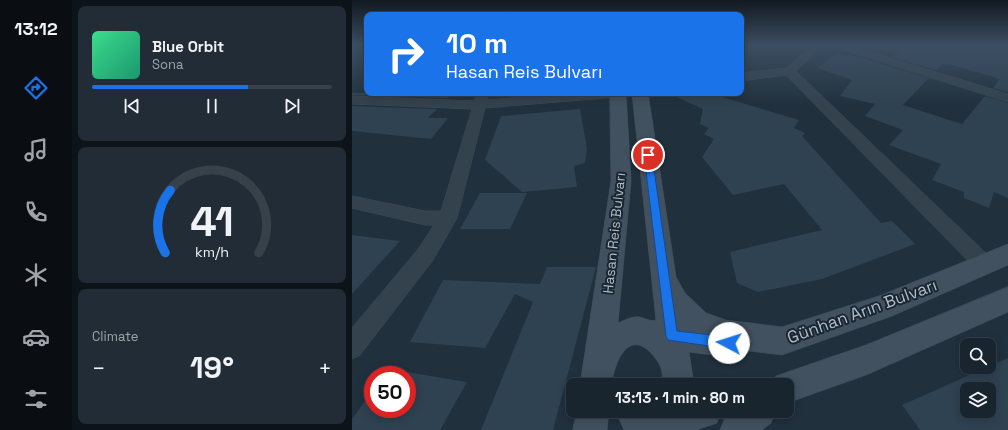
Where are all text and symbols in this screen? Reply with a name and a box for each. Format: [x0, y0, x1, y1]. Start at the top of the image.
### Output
text: 13:12 [14, 17, 58, 40]
text: 10 m [446, 25, 508, 61]
icon: right [380, 28, 432, 80]
text: Blue Orbit [152, 37, 224, 56]
text: Sona [152, 56, 183, 73]
text: Hasan Reis Bulvarı [446, 60, 602, 83]
icon: directions [22, 74, 50, 102]
icon: previous [121, 95, 143, 117]
icon: pause [201, 95, 223, 117]
icon: next [281, 95, 303, 117]
icon: music [22, 136, 50, 164]
pin [631, 138, 665, 172]
icon: arrive [637, 144, 659, 166]
street label: Hasan Reis Bulvarı [599, 172, 629, 294]
text: 41 [190, 195, 234, 248]
icon: phone [22, 198, 50, 226]
text: km/h [195, 243, 229, 261]
icon: climate [22, 261, 50, 289]
street label: Günhan Arın Bulvarı [784, 274, 940, 348]
position arrow [708, 322, 750, 364]
icon: car [22, 323, 50, 351]
text: Climate [92, 328, 138, 345]
map controls [960, 338, 996, 418]
button: search [960, 338, 996, 374]
text: 19° [190, 348, 234, 387]
text: − [92, 354, 106, 382]
text: + [318, 354, 332, 382]
speed limit sign: 50 [364, 366, 416, 418]
button: layers [960, 382, 996, 418]
icon: filters [22, 385, 50, 413]
text: 13:13 · 1 min · 80 m [615, 388, 745, 407]

